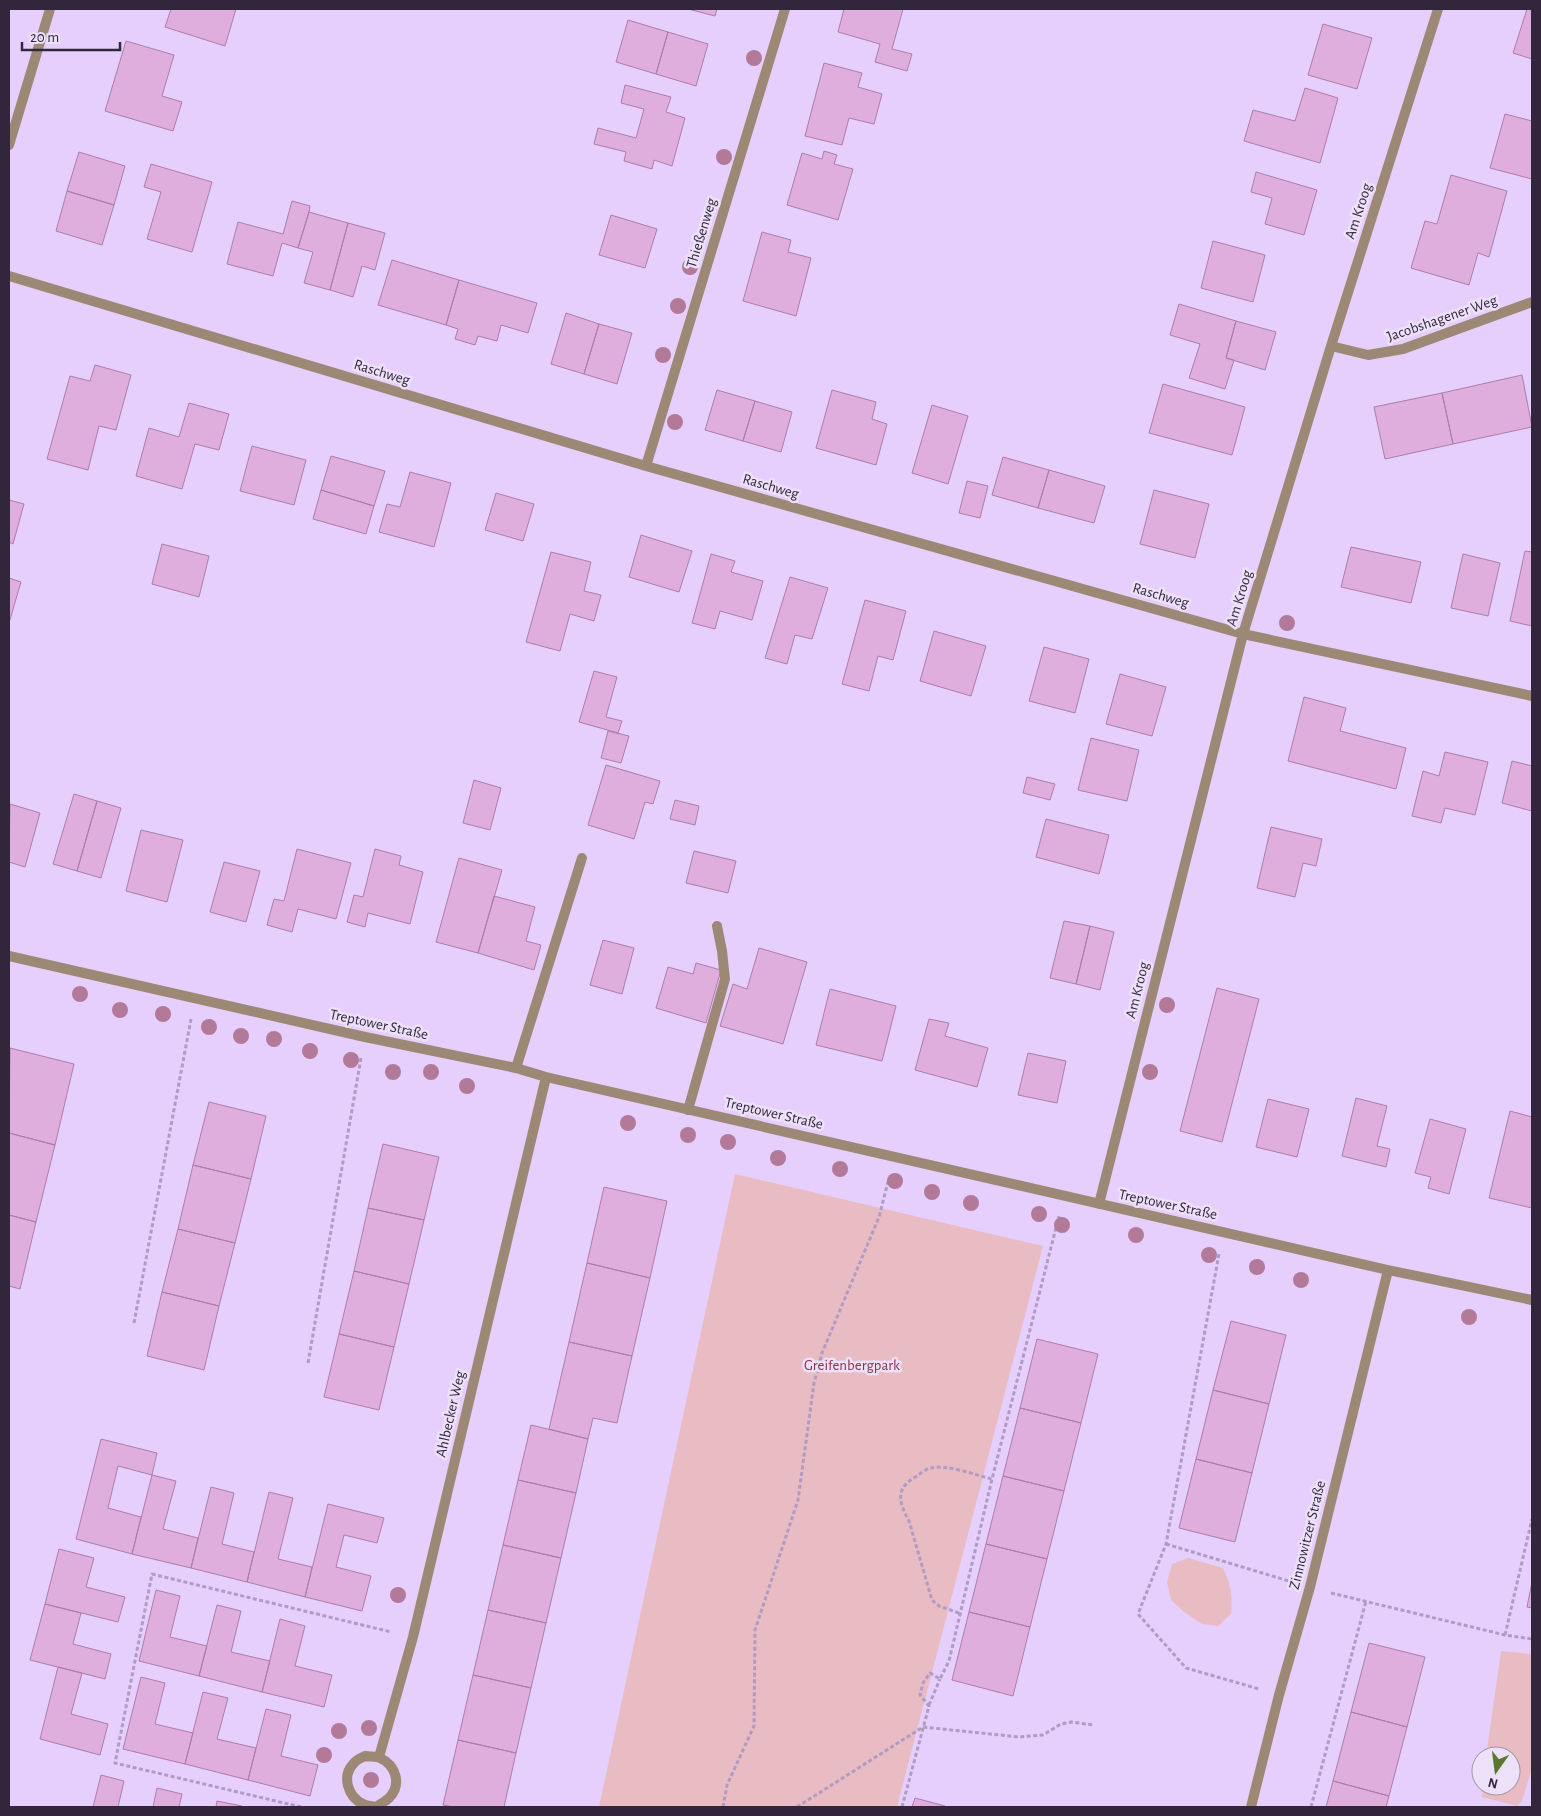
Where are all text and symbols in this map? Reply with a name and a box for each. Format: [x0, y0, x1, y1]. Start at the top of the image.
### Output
scale bar [22, 20, 120, 52]
text: 20 m [30, 30, 59, 45]
street label: Am Kroog [1342, 181, 1375, 241]
street label: Thießenweg [684, 196, 719, 270]
street label: Jacobshagener Weg [1385, 292, 1500, 344]
street label: Raschweg [352, 357, 412, 388]
street label: Raschweg [741, 471, 801, 502]
street label: Am Kroog [1224, 568, 1255, 628]
street label: Raschweg [1131, 580, 1191, 611]
street label: Am Kroog [1123, 960, 1152, 1020]
street label: Treptower Straße [328, 1007, 430, 1042]
street label: Treptower Straße [723, 1095, 825, 1132]
street label: Treptower Straße [1117, 1187, 1219, 1222]
park label: Greifenbergpark [804, 1358, 900, 1373]
street label: Ahlbecker Weg [433, 1369, 468, 1459]
street label: Zinnowitzer Straße [1287, 1479, 1328, 1591]
north arrow [1471, 1746, 1521, 1796]
text: N [1487, 1775, 1500, 1791]

